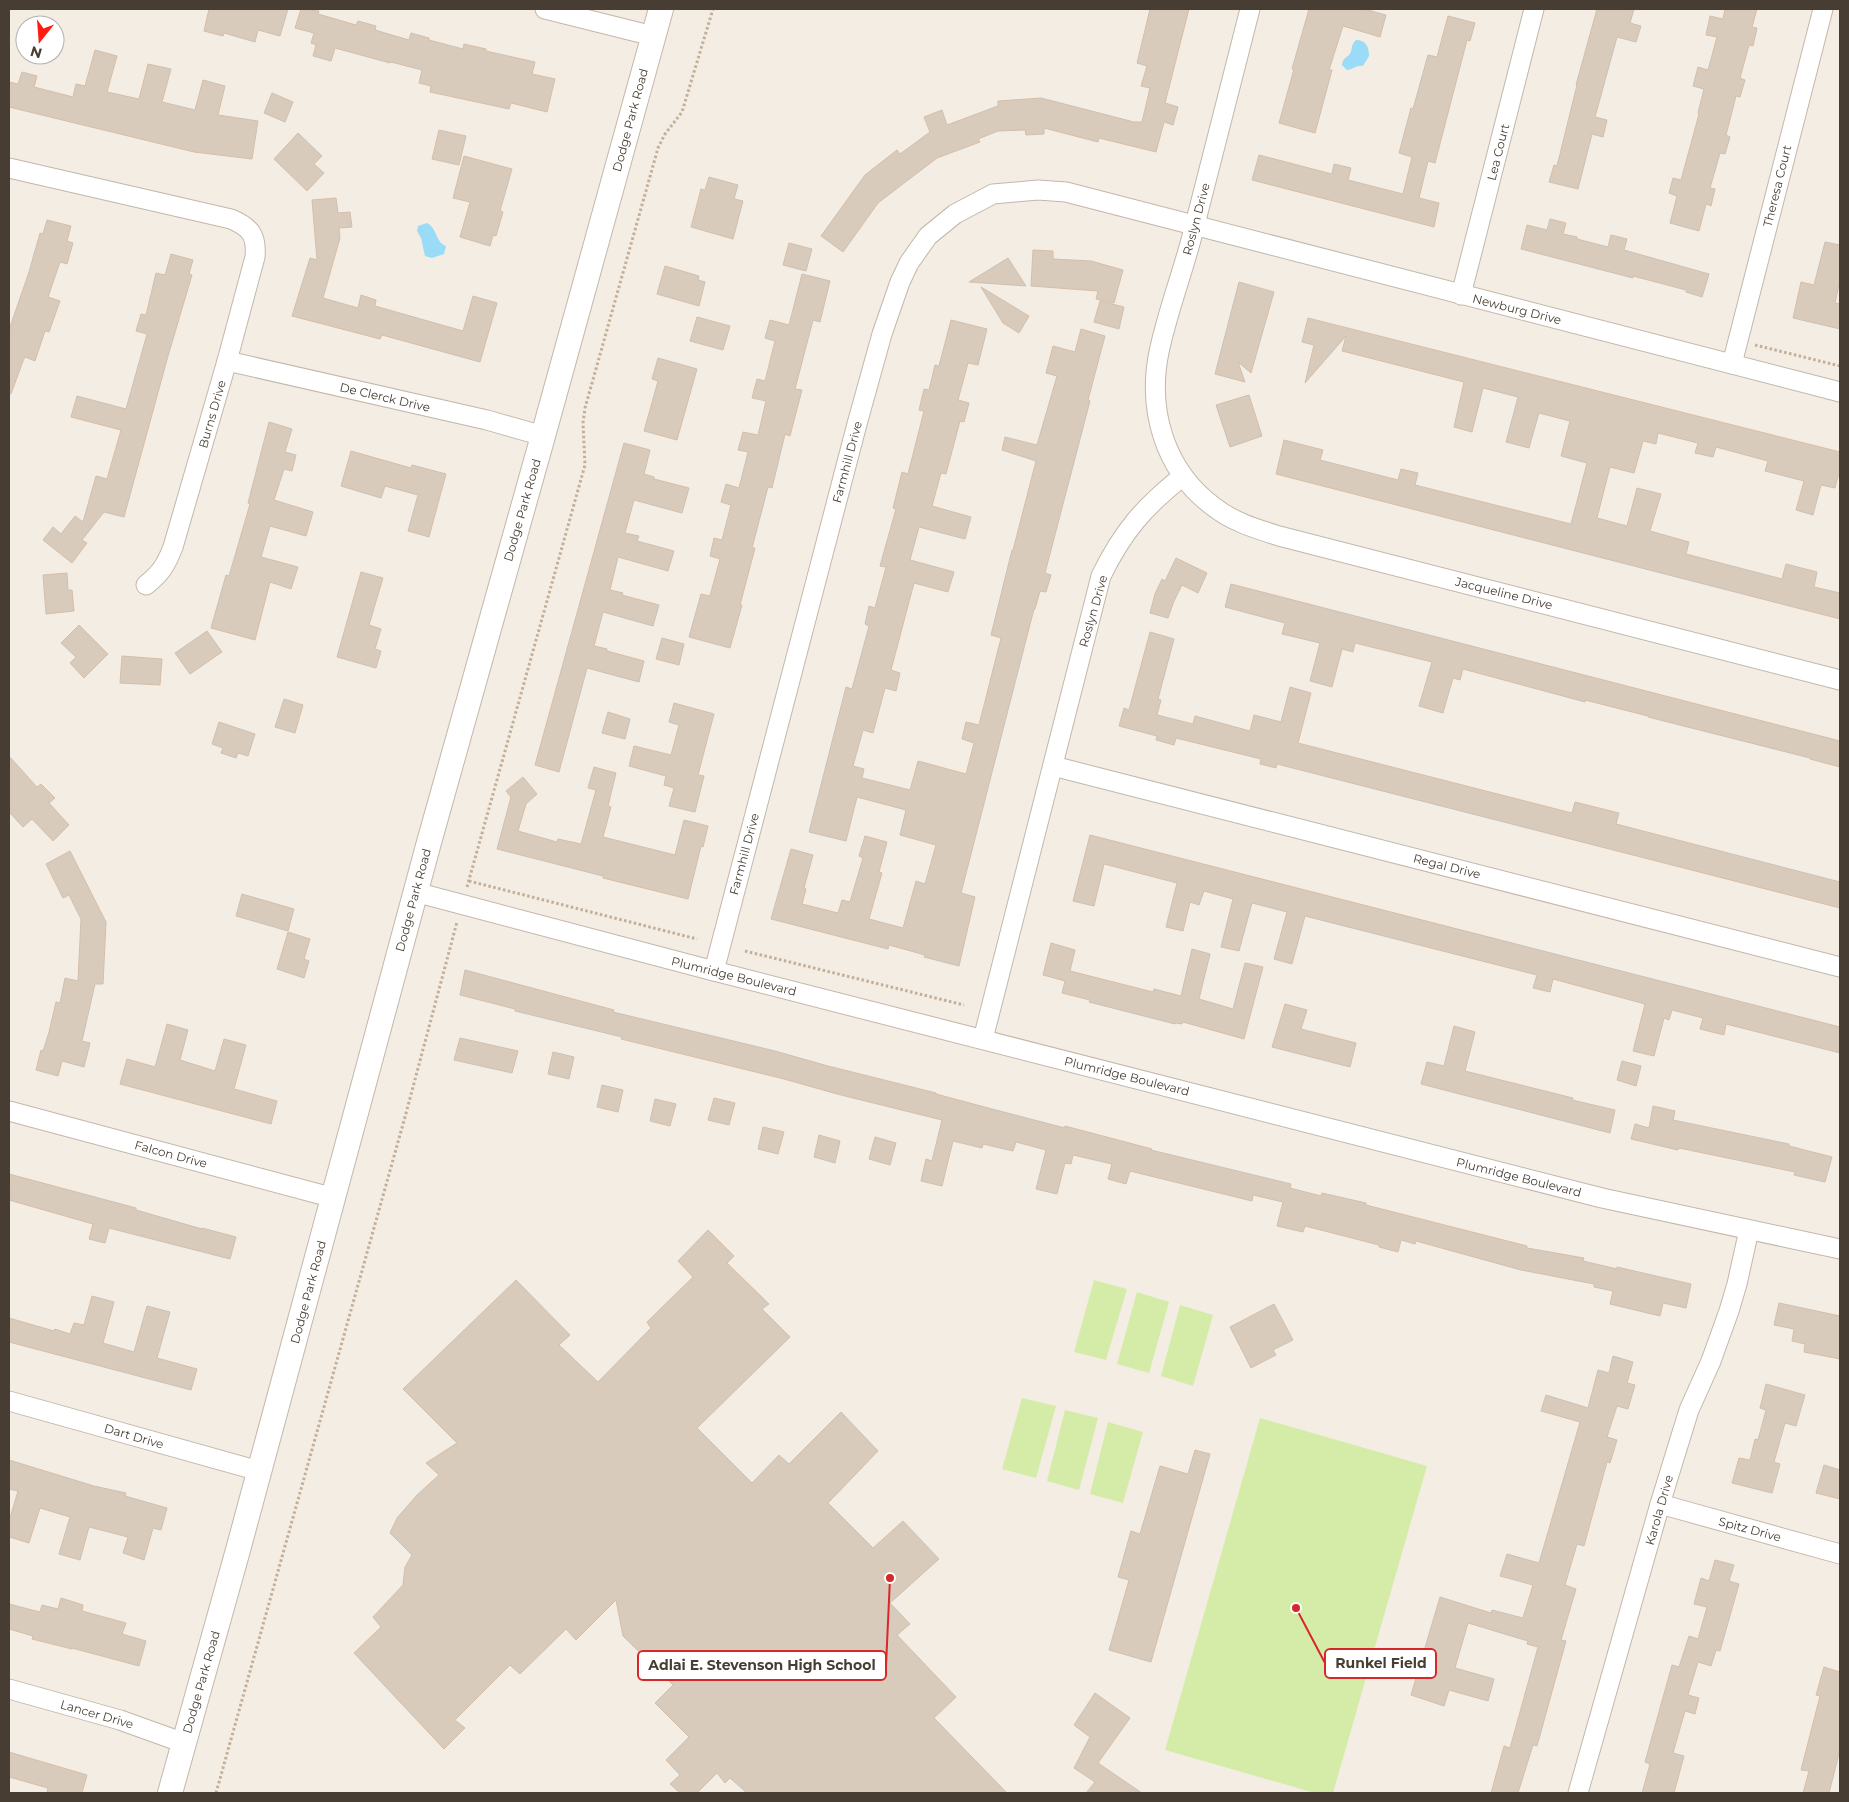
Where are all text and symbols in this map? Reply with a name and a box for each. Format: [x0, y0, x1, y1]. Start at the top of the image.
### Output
north arrow [15, 15, 65, 65]
text: N [28, 42, 44, 63]
street label: Dodge Park Road [609, 67, 651, 173]
street label: Lea Court [1484, 122, 1512, 182]
street label: Theresa Court [1760, 143, 1794, 229]
street label: Roslyn Drive [1179, 181, 1213, 257]
street label: Newburg Drive [1471, 291, 1563, 327]
street label: Burns Drive [195, 378, 229, 450]
street label: De Clerck Drive [338, 379, 432, 415]
street label: Farmhill Drive [829, 419, 865, 505]
street label: Dodge Park Road [500, 457, 544, 563]
street label: Roslyn Drive [1076, 573, 1110, 649]
street label: Jacqueline Drive [1453, 573, 1554, 612]
street label: Farmhill Drive [726, 811, 762, 897]
street label: Dodge Park Road [392, 847, 434, 953]
street label: Regal Drive [1412, 850, 1482, 882]
street label: Plumridge Boulevard [670, 953, 798, 999]
street label: Plumridge Boulevard [1063, 1053, 1191, 1099]
street label: Falcon Drive [133, 1137, 209, 1171]
street label: Plumridge Boulevard [1455, 1154, 1583, 1200]
street label: Dodge Park Road [287, 1239, 329, 1345]
street label: Dart Drive [102, 1420, 166, 1452]
street label: Karola Drive [1642, 1473, 1676, 1547]
street label: Spitz Drive [1717, 1513, 1783, 1545]
street label: Dodge Park Road [179, 1629, 223, 1735]
callout: Runkel Field [1325, 1649, 1436, 1678]
callout: Adlai E. Stevenson High School [638, 1651, 886, 1680]
text: Runkel Field [1335, 1654, 1427, 1672]
text: Adlai E. Stevenson High School [647, 1656, 876, 1674]
street label: Lancer Drive [59, 1696, 135, 1732]

